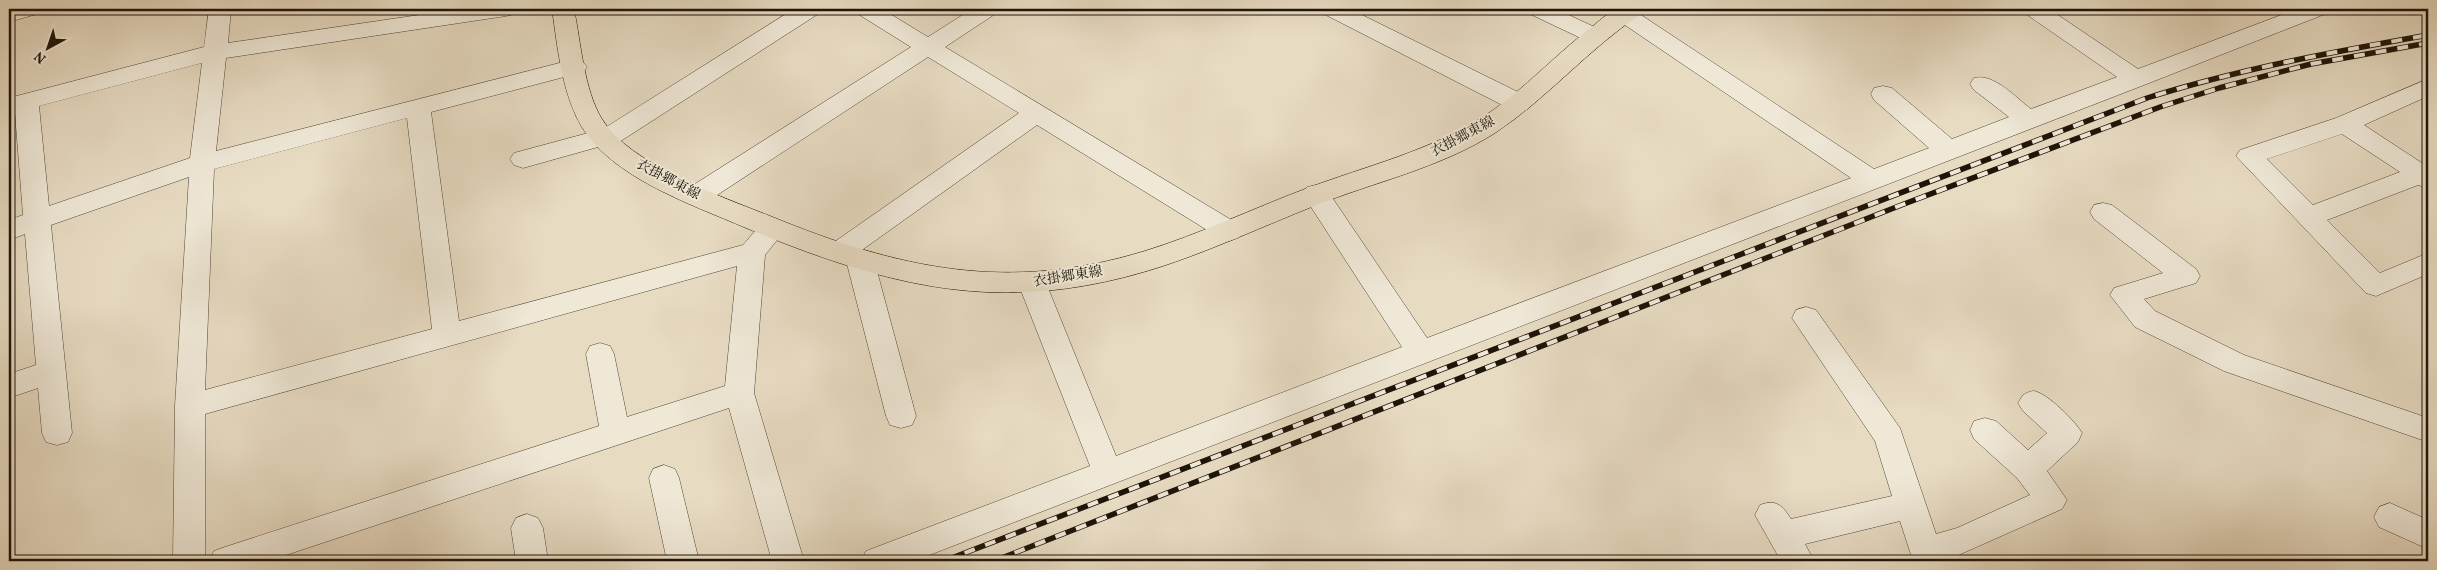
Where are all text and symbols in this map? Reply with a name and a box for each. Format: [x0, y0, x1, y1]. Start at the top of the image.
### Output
north arrow [22, 22, 72, 72]
text: N [31, 46, 51, 67]
street label: 衣掛郷東線 [1428, 112, 1498, 162]
street label: 衣掛郷東線 [633, 155, 703, 205]
street label: 衣掛郷東線 [1032, 262, 1104, 292]

